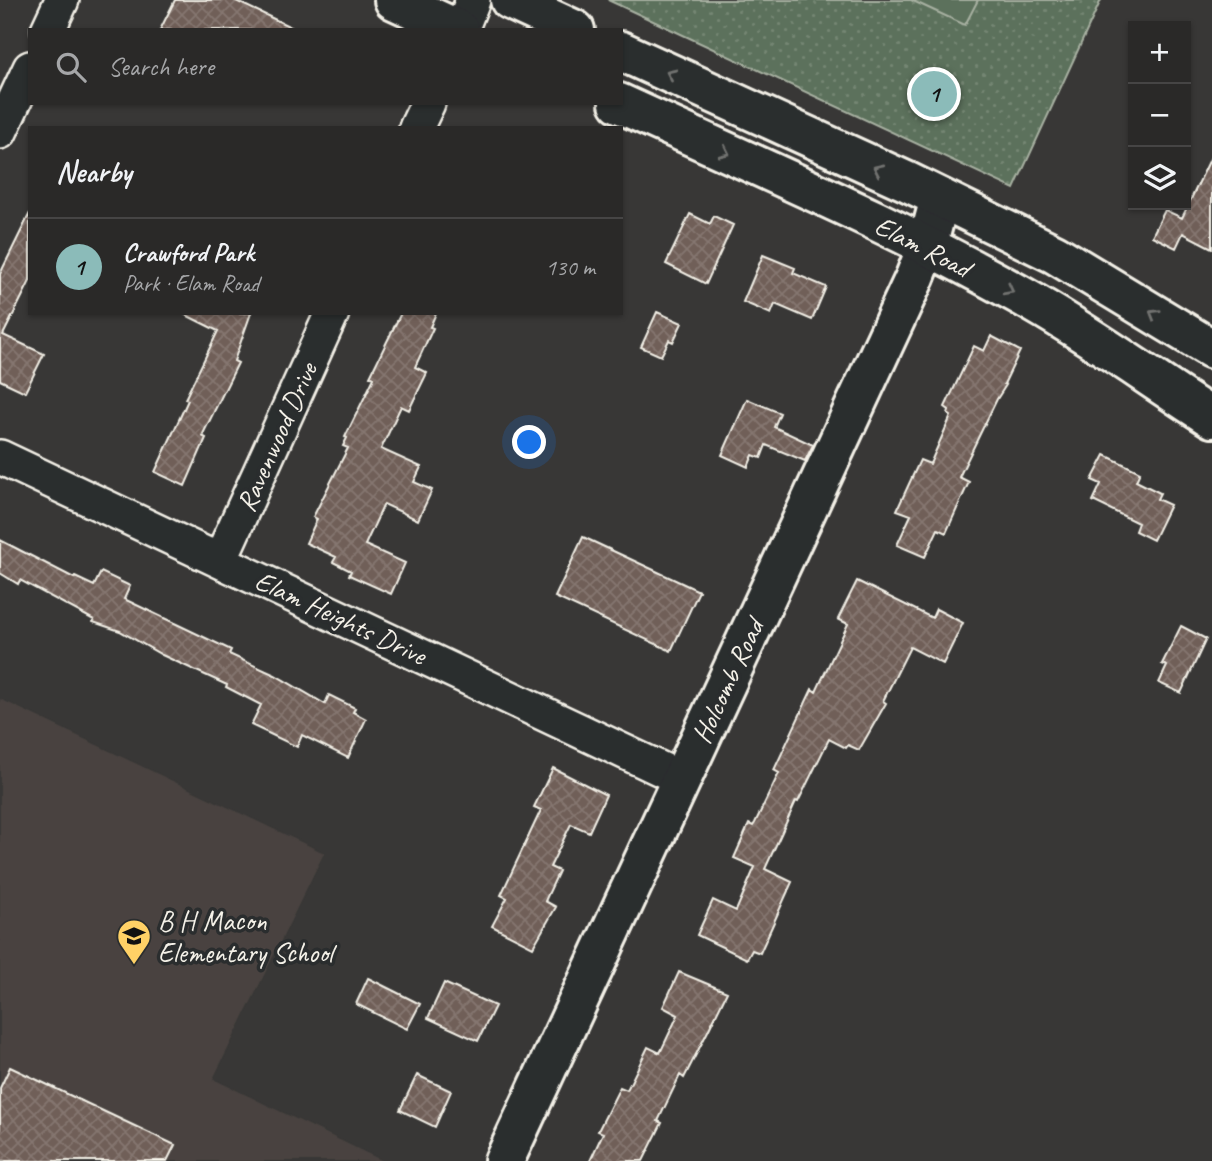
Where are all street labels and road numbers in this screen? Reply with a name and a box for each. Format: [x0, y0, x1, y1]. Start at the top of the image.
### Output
street label: Elam Road [869, 208, 980, 287]
street label: Ravenwood Drive [228, 356, 326, 517]
street label: Elam Heights Drive [250, 563, 434, 673]
street label: Holcomb Road [684, 610, 773, 749]

